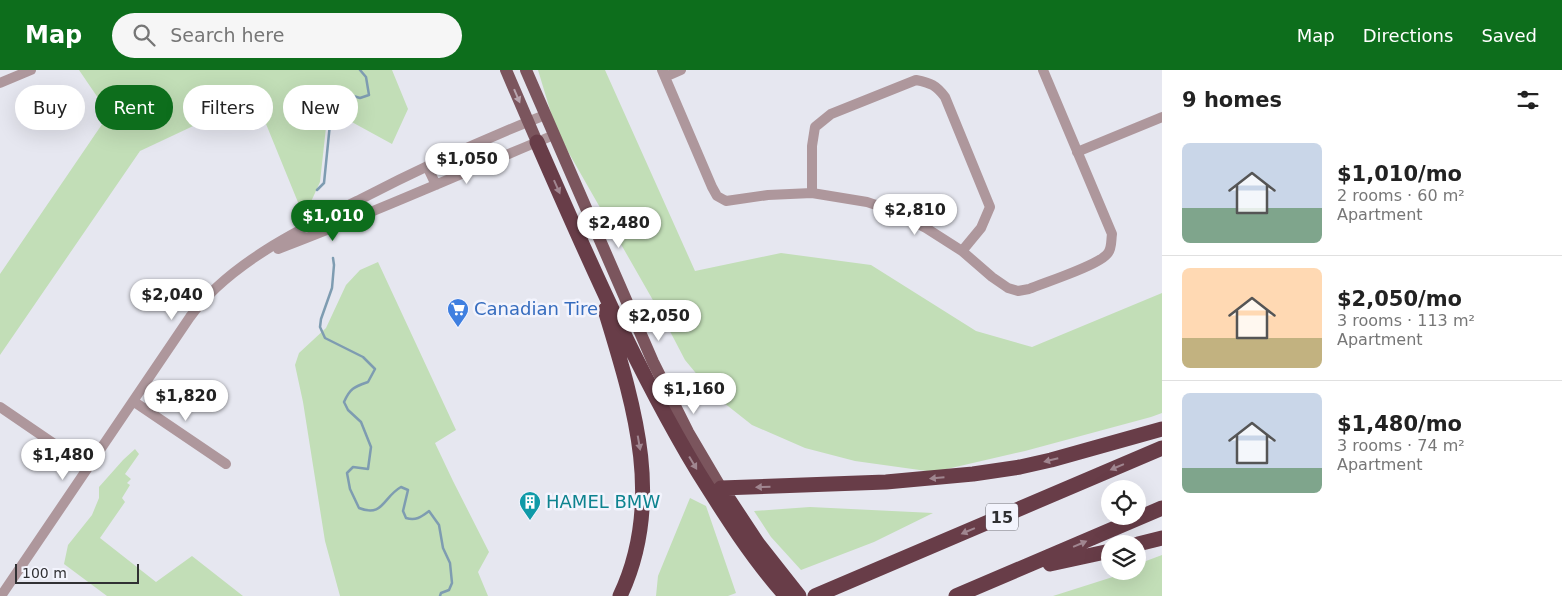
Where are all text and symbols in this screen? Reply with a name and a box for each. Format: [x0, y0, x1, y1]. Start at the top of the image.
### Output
search box [112, 13, 462, 58]
text: Map [25, 21, 82, 49]
icon: search [130, 21, 158, 49]
text: Search here [170, 24, 284, 46]
text: Map [1297, 25, 1335, 46]
text: Directions [1363, 25, 1453, 46]
text: Saved [1481, 25, 1537, 46]
chip: Buy [15, 85, 85, 130]
chip: Rent [95, 85, 173, 130]
chip: Filters [183, 85, 273, 130]
chip: New [283, 85, 358, 130]
icon: filters [1514, 86, 1542, 114]
text: 9 homes [1182, 88, 1282, 112]
one-way arrow [514, 89, 522, 103]
pin: $1,050 [426, 142, 508, 185]
text: $1,050 [436, 149, 498, 168]
text: $1,010/mo [1337, 162, 1462, 186]
icon: home [1222, 163, 1282, 223]
one-way arrow [553, 179, 561, 194]
text: 2 rooms · 60 m² [1337, 186, 1465, 205]
pin: $2,810 [874, 194, 956, 236]
pin: $1,010 [292, 200, 374, 242]
text: $2,810 [884, 200, 946, 219]
text: Apartment [1337, 205, 1423, 224]
text: $1,010 [302, 206, 364, 225]
pin: $2,480 [578, 206, 660, 249]
text: $2,480 [588, 213, 650, 232]
pin: $2,040 [131, 278, 213, 321]
text: $2,040 [141, 285, 203, 304]
text: $2,050/mo [1337, 287, 1462, 311]
icon: home [1222, 288, 1282, 348]
supermarket icon: Canadian Tire [446, 297, 470, 328]
place label: Canadian Tire [474, 298, 598, 319]
pin: $2,050 [618, 300, 700, 342]
text: $2,050 [628, 306, 690, 325]
text: 3 rooms · 113 m² [1337, 311, 1475, 330]
text: Apartment [1337, 330, 1423, 349]
pin: $1,160 [653, 372, 735, 415]
text: $1,160 [663, 379, 725, 398]
pin: $1,820 [145, 380, 227, 422]
text: $1,820 [155, 386, 217, 405]
text: $1,480/mo [1337, 412, 1462, 436]
icon: home [1222, 413, 1282, 473]
one-way arrow [635, 435, 643, 451]
text: 3 rooms · 74 m² [1337, 436, 1465, 455]
pin: $1,480 [22, 438, 104, 481]
text: $1,480 [32, 445, 94, 464]
text: Apartment [1337, 455, 1423, 474]
one-way arrow [1044, 456, 1059, 464]
one-way arrow [689, 457, 698, 470]
one-way arrow [1110, 464, 1124, 472]
one-way arrow [929, 474, 945, 482]
map controls [1101, 480, 1146, 580]
button: locate [1101, 480, 1146, 525]
one-way arrow [755, 484, 771, 492]
building icon: HAMEL BMW [518, 490, 542, 521]
place label: HAMEL BMW [546, 491, 660, 512]
road number: 15 [986, 504, 1018, 531]
one-way arrow [961, 528, 975, 536]
button: layers [1101, 535, 1146, 580]
one-way arrow [1073, 539, 1087, 547]
scale bar [15, 561, 139, 584]
text: 100 m [22, 565, 67, 581]

